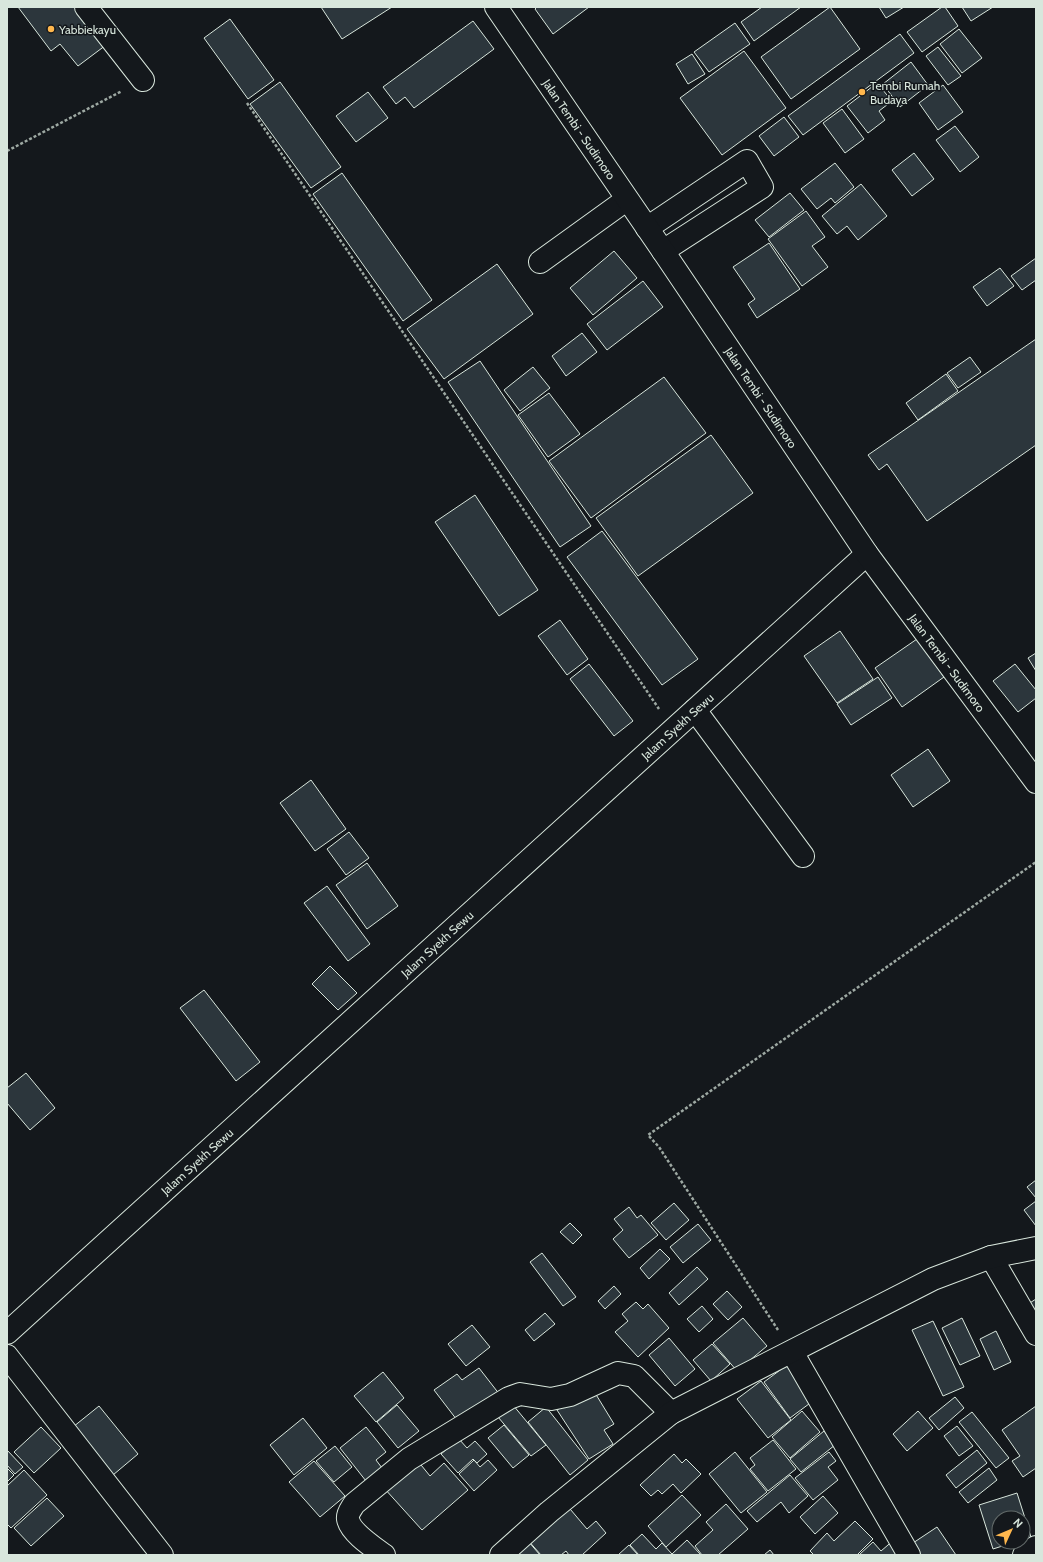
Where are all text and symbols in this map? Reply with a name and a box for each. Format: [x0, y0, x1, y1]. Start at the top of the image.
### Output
place label: Yabbiekayu [58, 22, 116, 37]
marker: Yabbiekayu [46, 24, 56, 34]
street label: Jalan Tembi - Sudimoro [539, 75, 619, 183]
place label: Tembi Rumah Budaya [870, 78, 940, 107]
marker: Tembi Rumah Budaya [857, 87, 867, 97]
street label: Jalan Tembi - Sudimoro [722, 343, 801, 451]
street label: Jalan Tembi - Sudimoro [906, 610, 989, 715]
street label: Jalam Syekh Sewu [637, 690, 716, 763]
street label: Jalam Syekh Sewu [397, 907, 476, 981]
street label: Jalam Syekh Sewu [157, 1125, 236, 1198]
north arrow [991, 1510, 1031, 1550]
text: N [1010, 1515, 1026, 1531]

